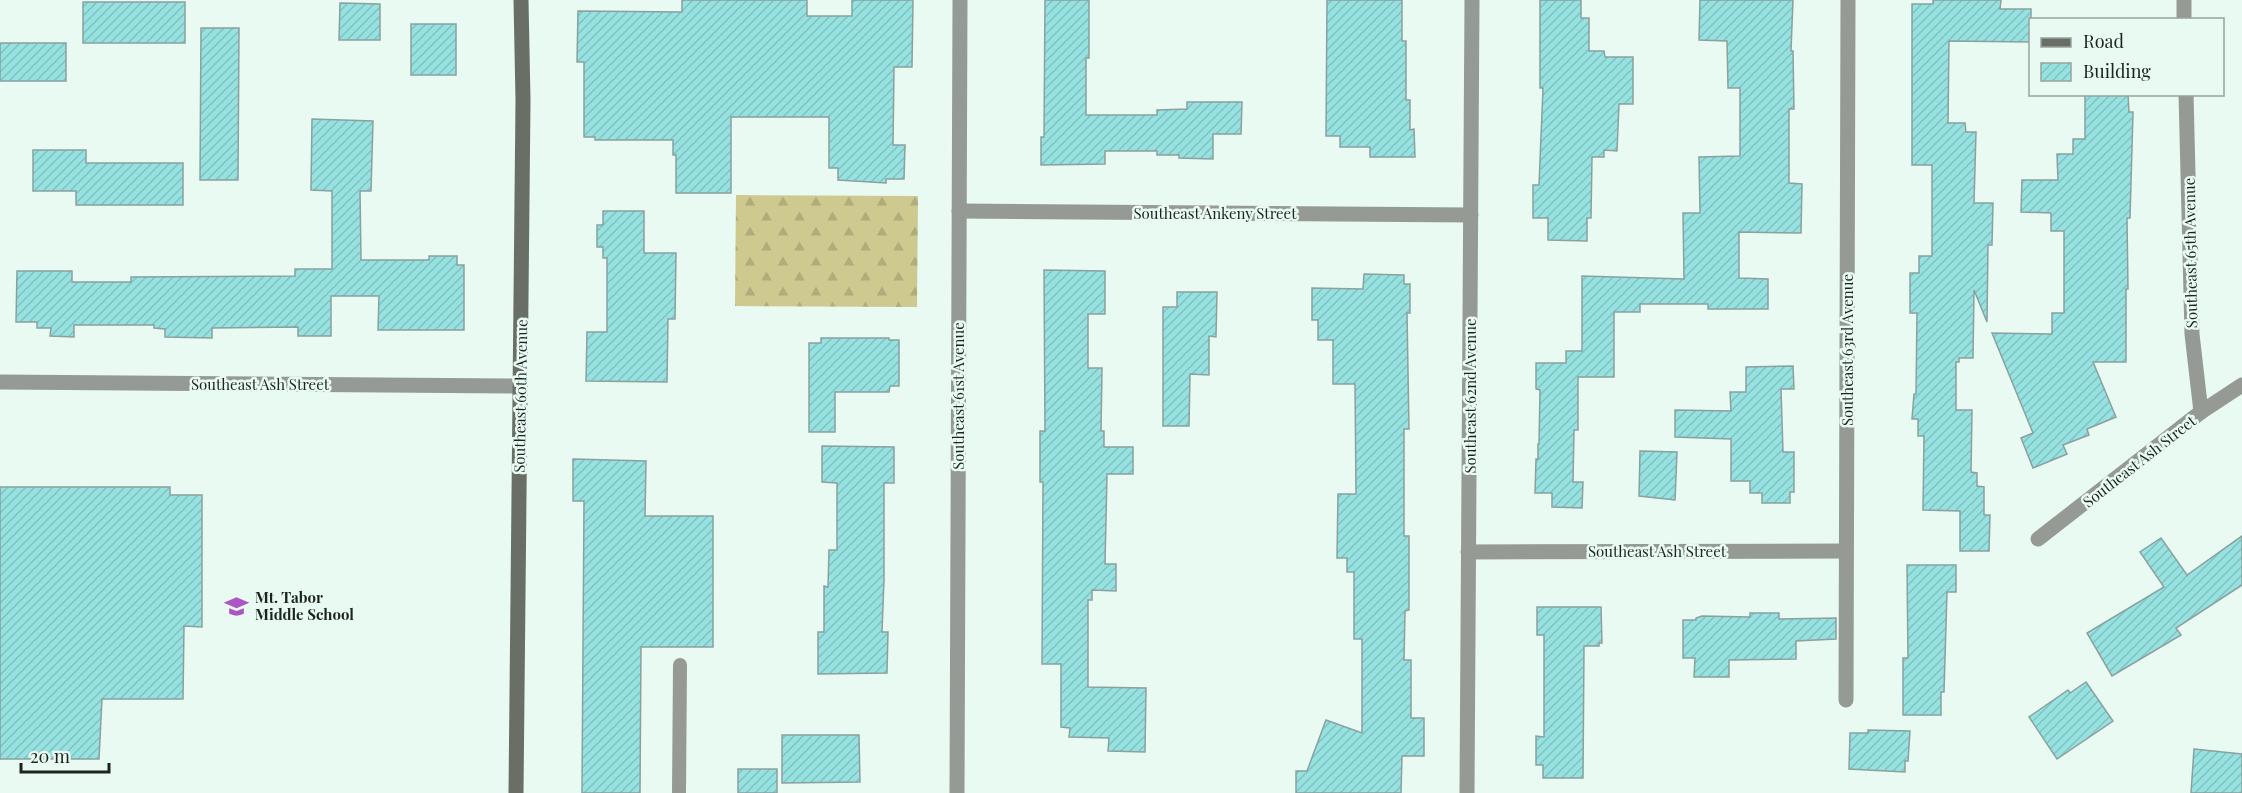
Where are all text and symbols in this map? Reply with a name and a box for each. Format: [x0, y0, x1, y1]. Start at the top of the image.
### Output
legend [2029, 18, 2224, 96]
text: Road [2083, 29, 2124, 53]
text: Building [2083, 59, 2151, 83]
street label: Southeast 65th Avenue [2179, 178, 2201, 328]
street label: Southeast Ankeny Street [1133, 203, 1297, 223]
street label: Southeast 63rd Avenue [1837, 274, 1857, 426]
street label: Southeast 62nd Avenue [1460, 318, 1480, 474]
street label: Southeast 60th Avenue [509, 319, 531, 473]
street label: Southeast 61st Avenue [948, 322, 968, 470]
street label: Southeast Ash Street [191, 374, 330, 394]
street label: Southeast Ash Street [2078, 410, 2200, 511]
street label: Southeast Ash Street [1588, 541, 1727, 561]
place label: Mt. Tabor Middle School [255, 587, 354, 624]
school or university icon: Mt. Tabor Middle School [224, 593, 250, 619]
scale bar [21, 736, 110, 774]
text: 20 m [30, 744, 70, 768]

